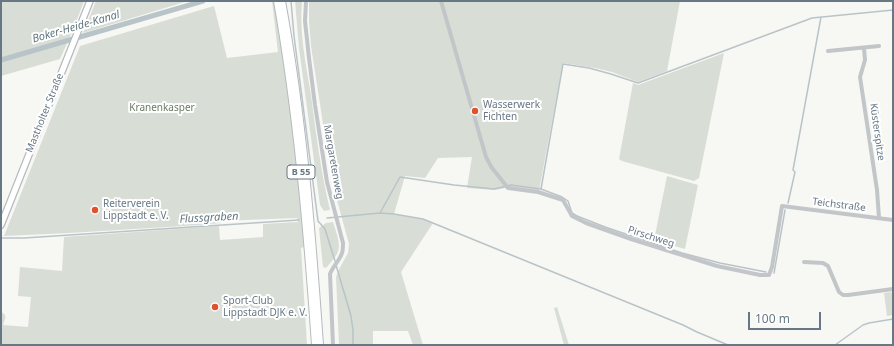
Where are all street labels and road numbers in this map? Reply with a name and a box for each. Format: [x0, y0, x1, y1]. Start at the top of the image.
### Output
street label: Mastholter Straße [24, 72, 66, 154]
street label: Küsterspitze [867, 102, 887, 162]
street label: Margaretenweg [321, 124, 345, 200]
road number: B 55 [287, 165, 315, 179]
street label: Teichstraße [811, 196, 867, 214]
street label: Pirschweg [626, 224, 676, 250]

